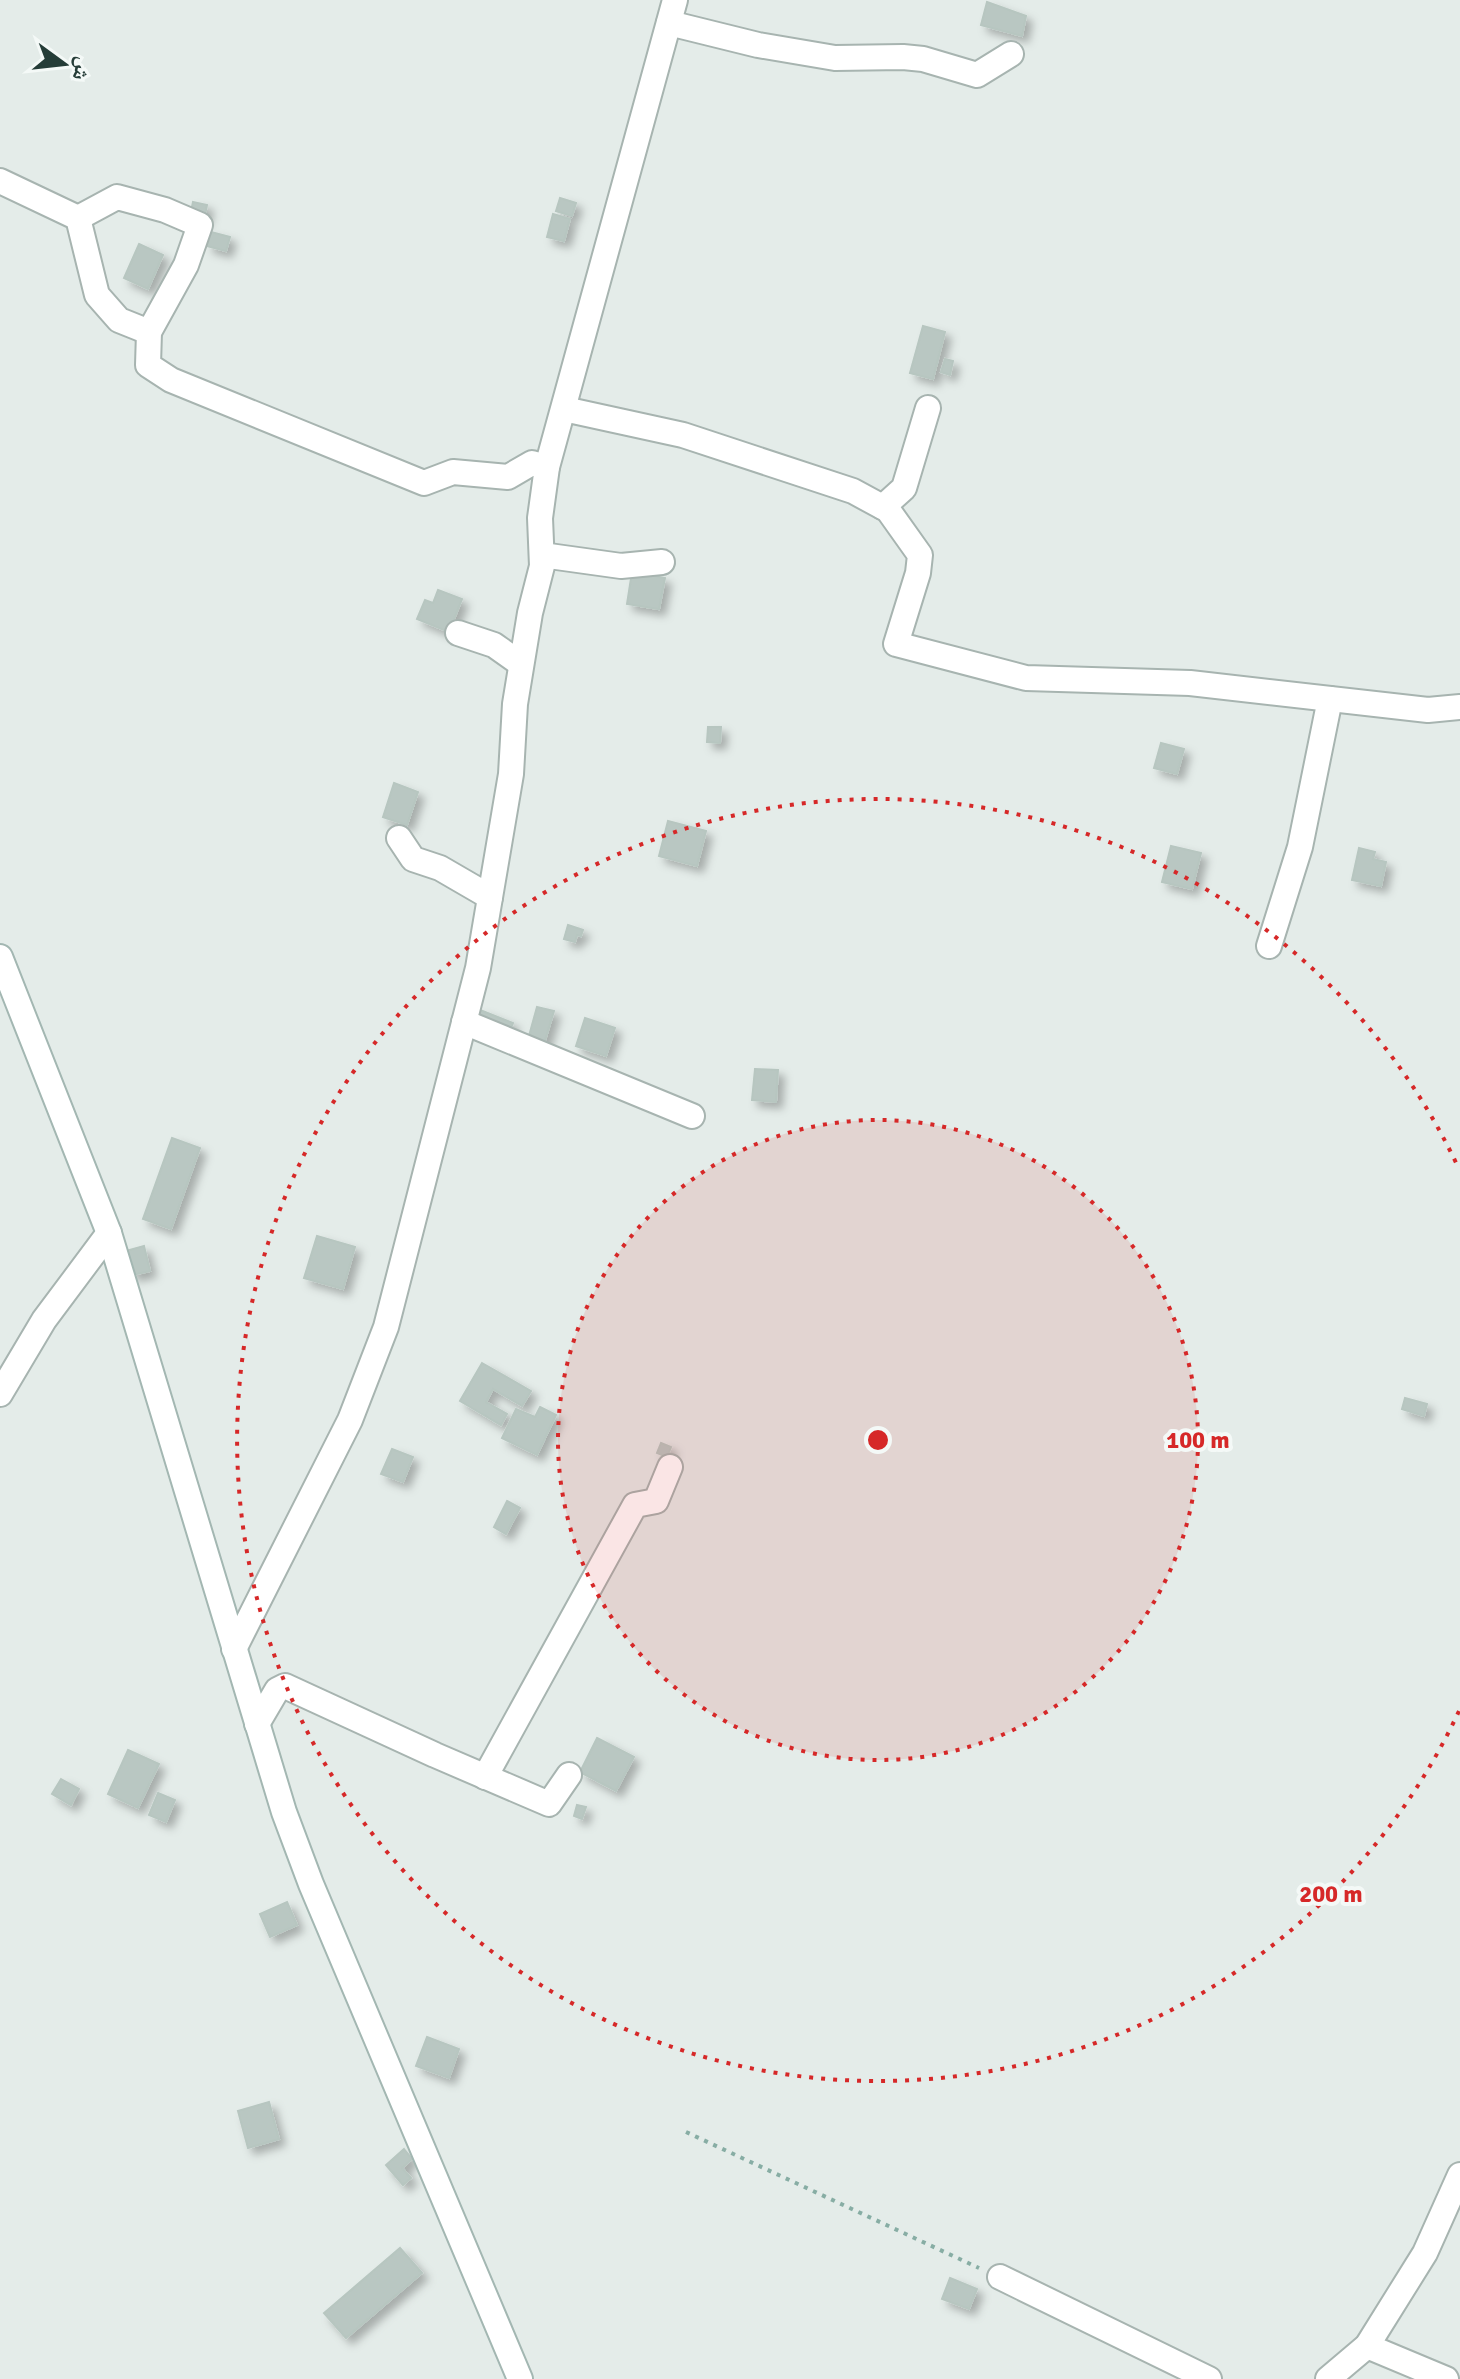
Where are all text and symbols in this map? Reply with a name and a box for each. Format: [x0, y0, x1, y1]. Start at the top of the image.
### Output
north arrow [24, 24, 104, 104]
text: ش [67, 54, 99, 84]
text: 100 m [1166, 1425, 1230, 1455]
centre of rings [864, 1426, 892, 1454]
text: 200 m [1299, 1879, 1363, 1909]

